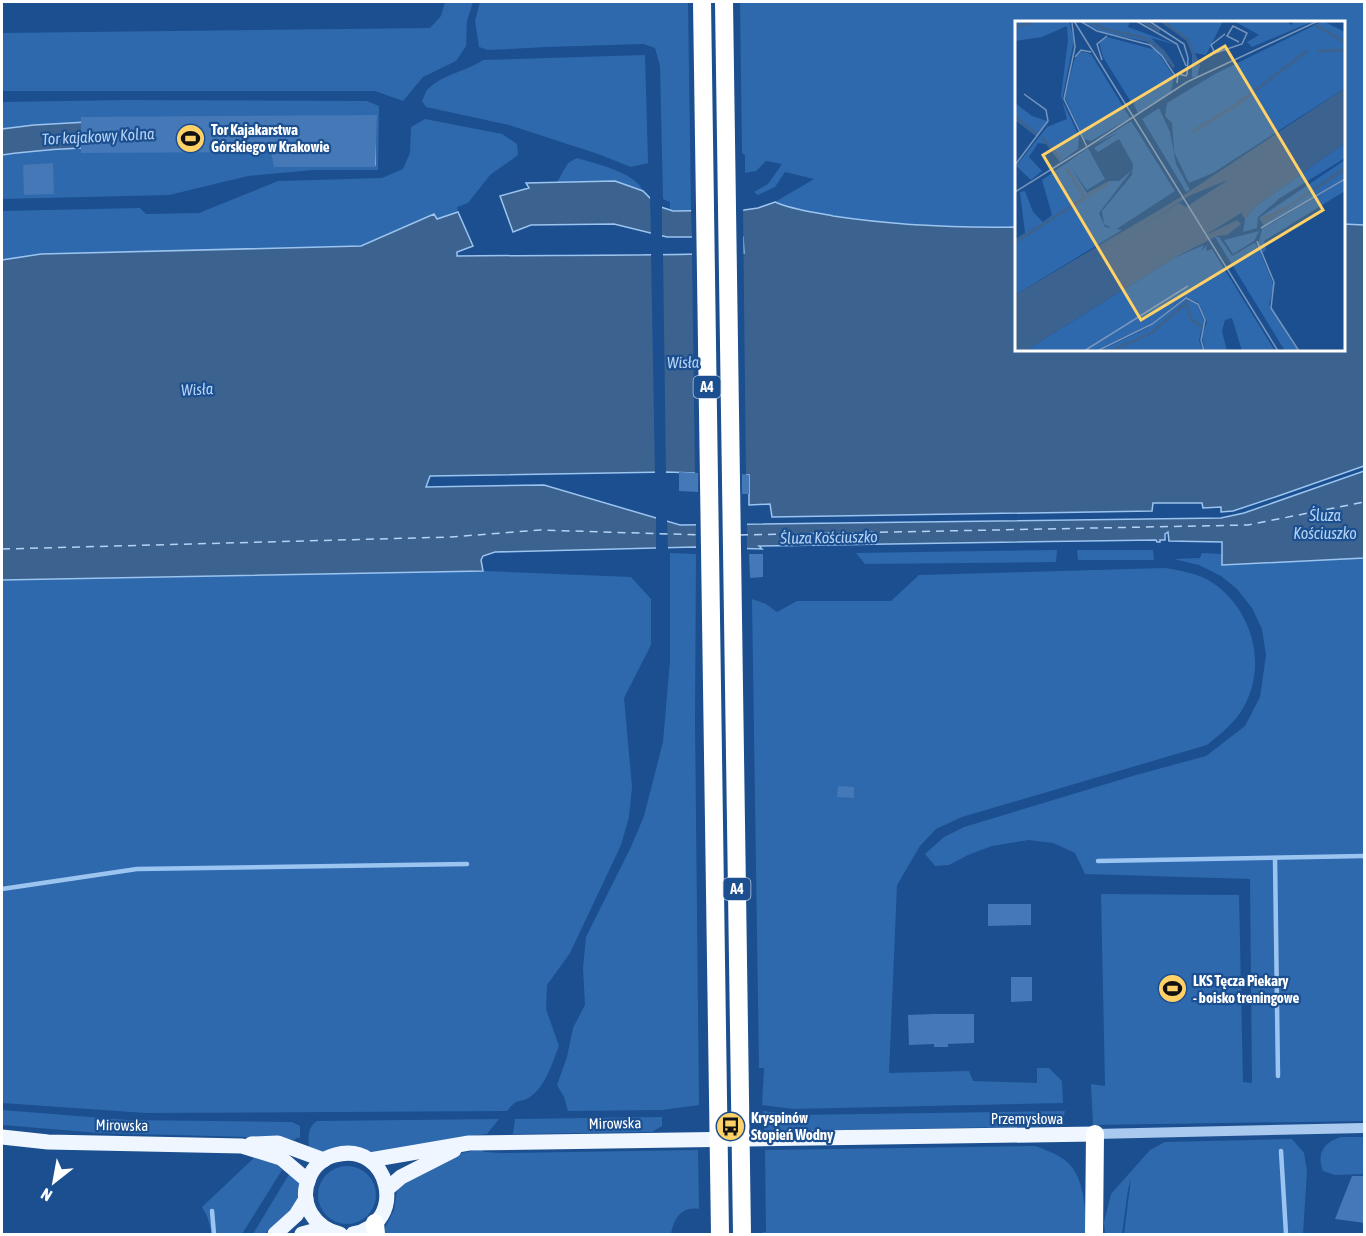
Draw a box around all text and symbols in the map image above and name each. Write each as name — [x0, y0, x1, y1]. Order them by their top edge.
inset map — [1015, 21, 1345, 351]
place label: Tor Kajakarstwa Górskiego w Krakowie — [211, 121, 330, 155]
sports icon: Tor Kajakarstwa Górskiego w Krakowie — [174, 122, 206, 154]
water label: Tor kajakowy Kolna — [41, 124, 155, 149]
water label: Wisła — [667, 353, 700, 371]
road number: A4 — [694, 376, 720, 398]
water label: Wisła — [180, 379, 214, 399]
water label: Śluza Kościuszko — [1293, 506, 1357, 542]
water label: Śluza Kościuszko — [779, 527, 878, 547]
road number: A4 — [724, 878, 750, 900]
place label: LKS Tęcza Piekary - boisko treningowe — [1193, 972, 1300, 1006]
sports icon: LKS Tęcza Piekary - boisko treningowe — [1156, 973, 1188, 1005]
place label: Kryspinów Stopień Wodny — [751, 1109, 834, 1143]
bus stop icon: Kryspinów Stopień Wodny — [714, 1110, 746, 1142]
street label: Przemysłowa — [991, 1110, 1063, 1127]
street label: Mirowska — [589, 1114, 641, 1132]
street label: Mirowska — [96, 1116, 148, 1134]
north arrow — [24, 1152, 84, 1212]
text: N — [38, 1185, 55, 1205]

